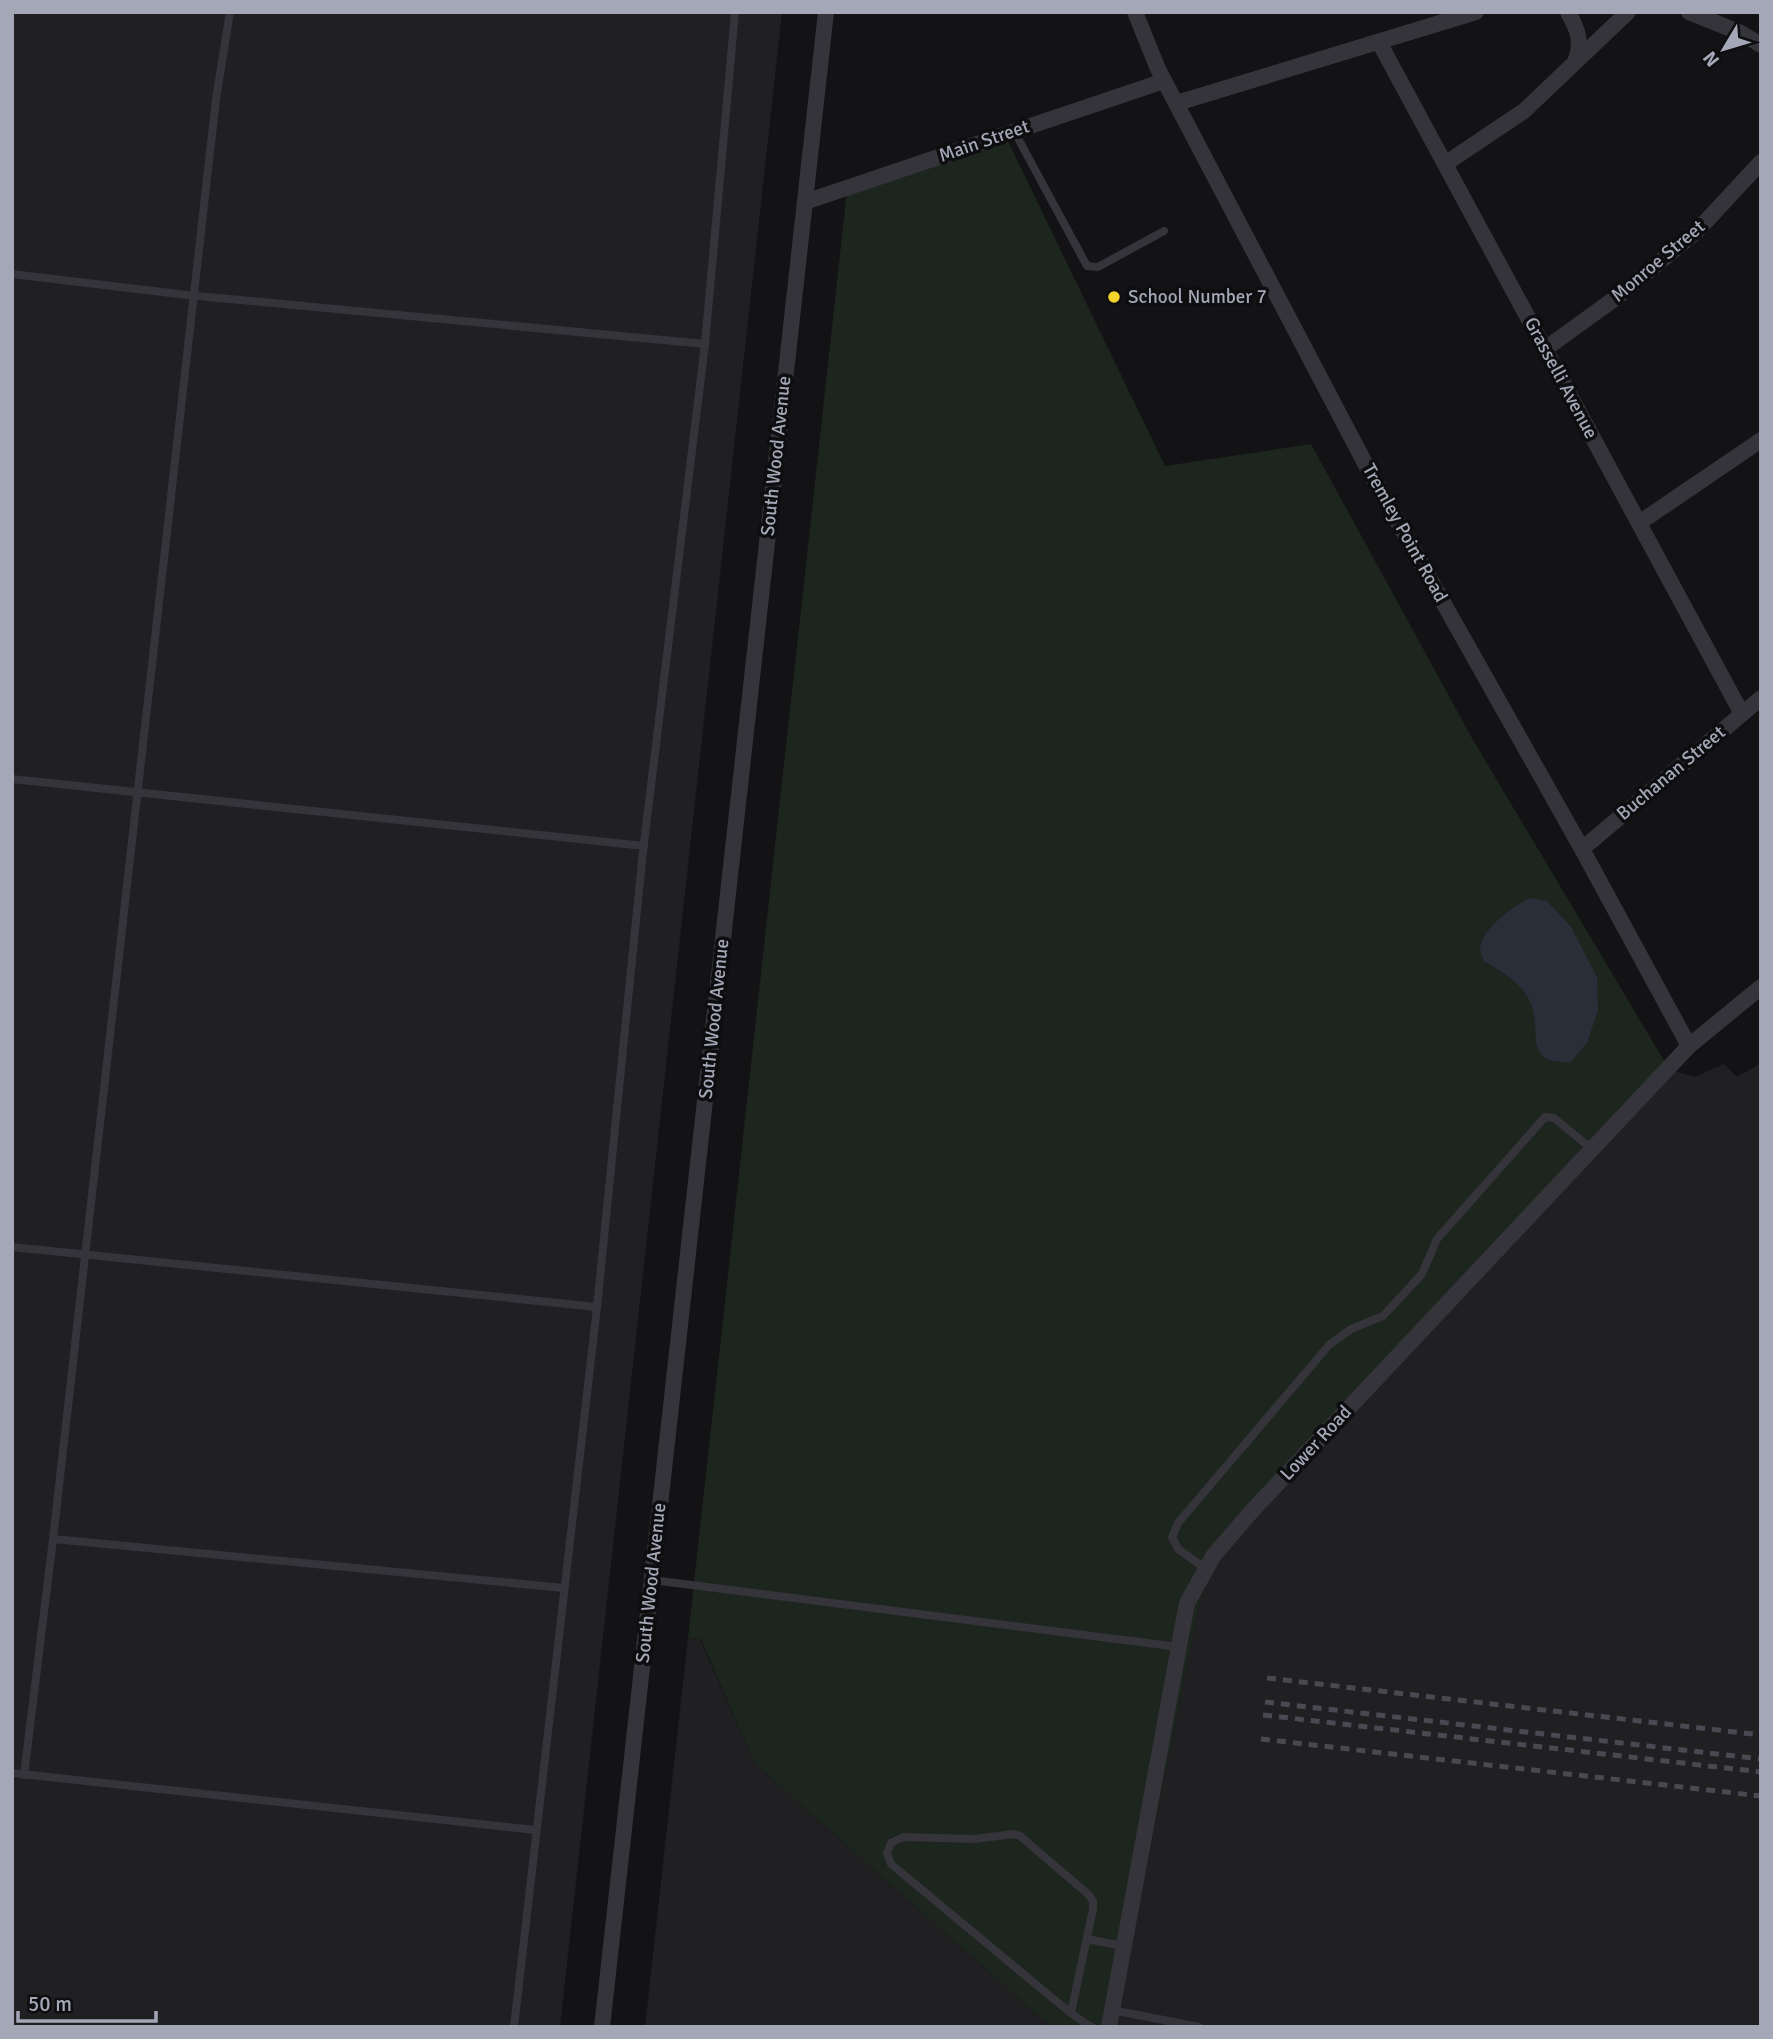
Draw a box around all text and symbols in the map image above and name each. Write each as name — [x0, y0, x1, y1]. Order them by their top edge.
north arrow — [1689, 14, 1759, 84]
text: N — [1698, 46, 1725, 71]
street label: Main Street — [936, 114, 1033, 168]
street label: Monroe Street — [1606, 215, 1710, 307]
place label: School Number 7 — [1128, 285, 1267, 309]
marker: School Number 7 — [1106, 289, 1122, 305]
street label: Grasselli Avenue — [1519, 313, 1603, 443]
street label: South Wood Avenue — [756, 375, 796, 537]
street label: Tremley Point Road — [1357, 460, 1453, 606]
street label: Buchanan Street — [1612, 720, 1731, 826]
street label: South Wood Avenue — [694, 938, 734, 1100]
street label: Lower Road — [1275, 1400, 1357, 1486]
street label: South Wood Avenue — [631, 1502, 671, 1664]
scale bar — [18, 1980, 156, 2024]
text: 50 m — [28, 1991, 72, 2017]

